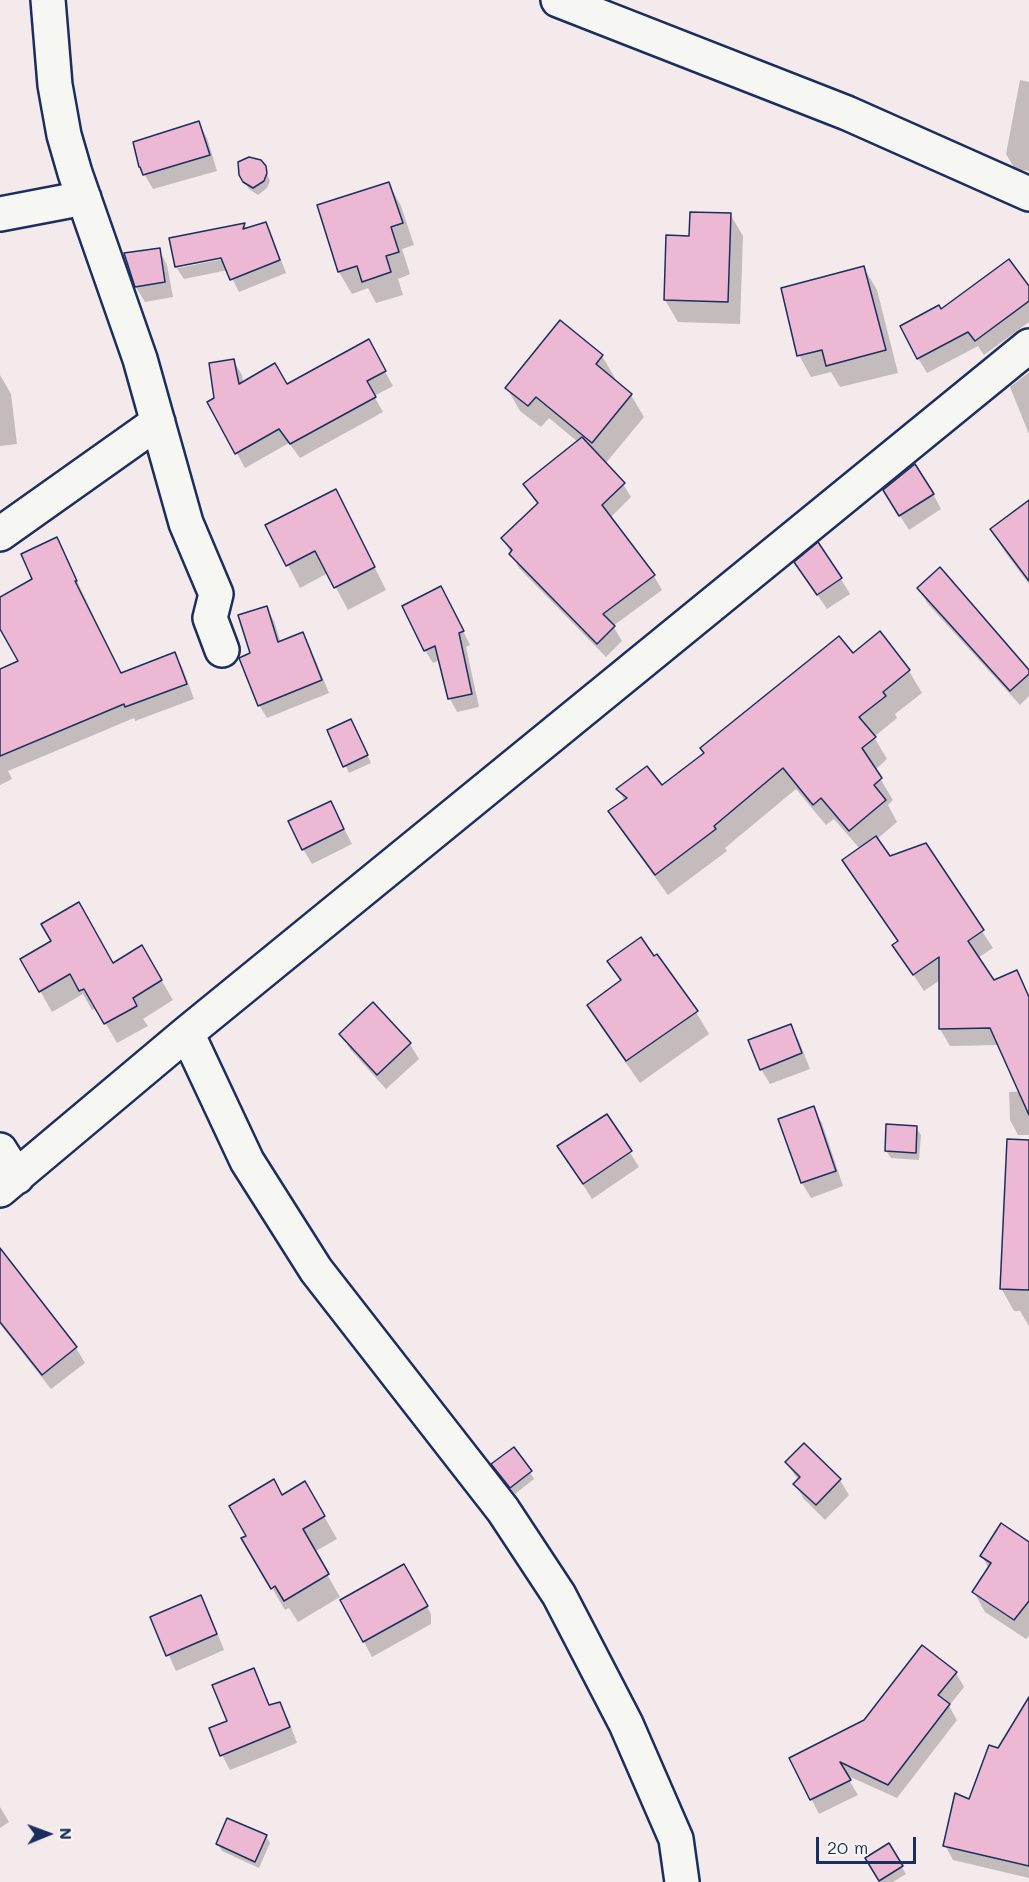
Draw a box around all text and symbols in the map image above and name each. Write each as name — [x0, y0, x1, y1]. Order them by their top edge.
north arrow — [18, 1804, 78, 1864]
scale bar — [819, 1825, 920, 1863]
text: N — [56, 1827, 77, 1840]
text: 20 m — [827, 1835, 868, 1859]

